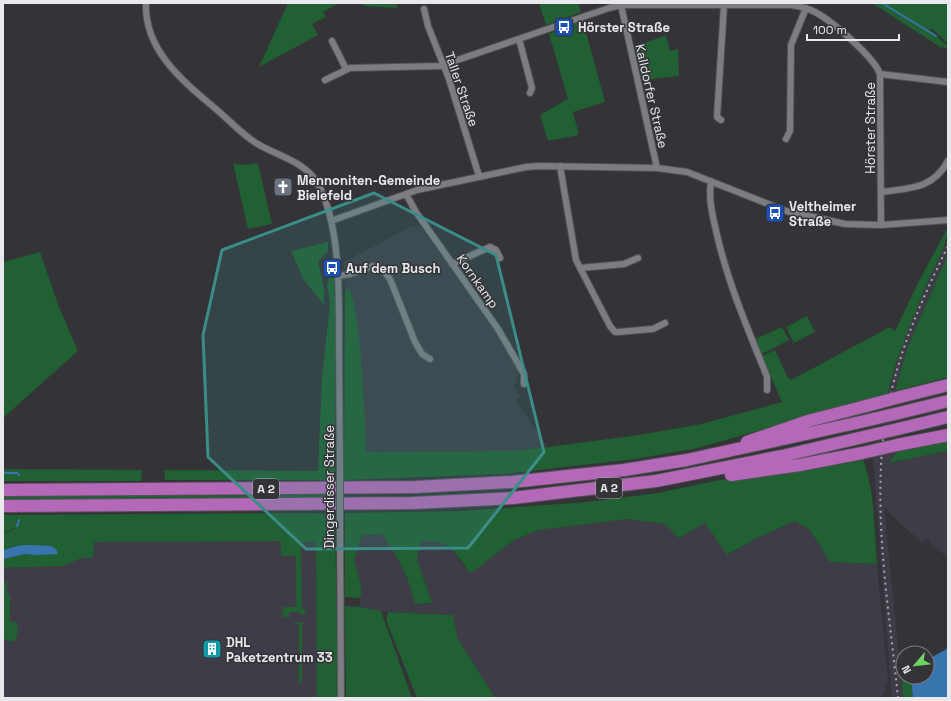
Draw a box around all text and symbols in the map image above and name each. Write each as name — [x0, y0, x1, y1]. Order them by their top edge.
bus stop icon: Hörster Straße — [553, 16, 575, 38]
scale bar — [807, 16, 899, 42]
place label: Hörster Straße — [578, 19, 670, 36]
text: 100 m — [813, 22, 847, 38]
street label: Kalldorfer Straße — [631, 42, 672, 150]
street label: Taller Straße — [441, 49, 482, 129]
street label: Hörster Straße — [862, 82, 879, 174]
place label: Mennoniten-Gemeinde Bielefeld — [297, 172, 440, 204]
church icon: Mennoniten-Gemeinde Bielefeld — [272, 176, 294, 198]
place label: Veltheimer Straße — [789, 198, 856, 230]
bus stop icon: Veltheimer Straße — [764, 202, 786, 224]
street label: Kornkamp — [453, 251, 502, 312]
bus stop icon: Auf dem Busch — [321, 257, 343, 279]
place label: Auf dem Busch — [346, 260, 441, 277]
street label: Dingerdisser Straße — [321, 425, 338, 549]
road number: A 2 — [596, 478, 622, 498]
road number: A 2 — [253, 479, 279, 499]
place label: DHL Paketzentrum 33 — [226, 634, 333, 666]
building icon: DHL Paketzentrum 33 — [201, 638, 223, 660]
north arrow — [895, 645, 935, 685]
text: N — [898, 663, 914, 676]

